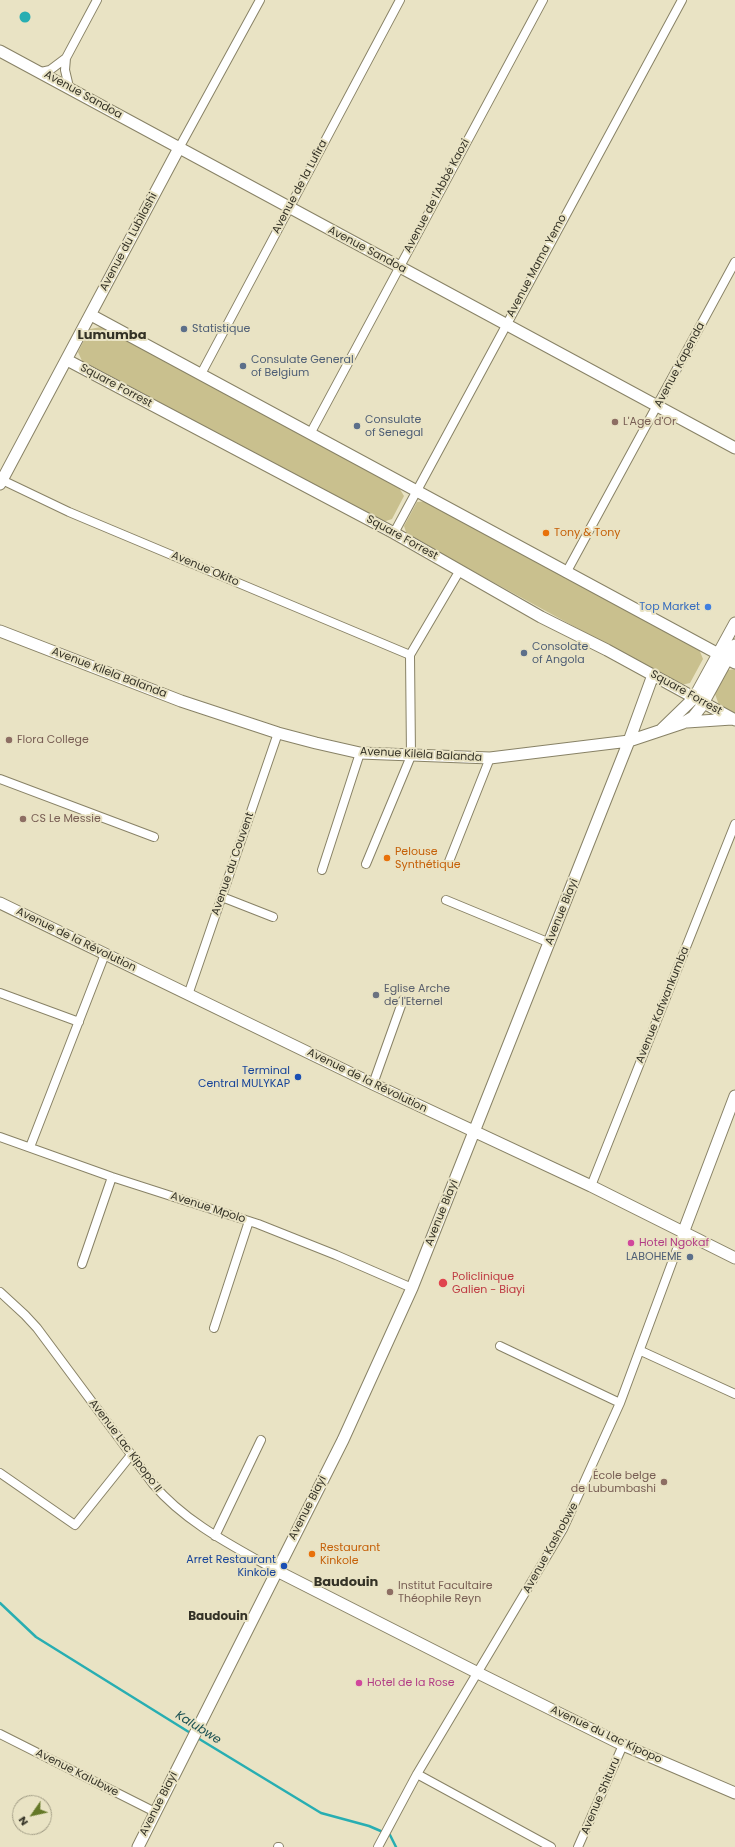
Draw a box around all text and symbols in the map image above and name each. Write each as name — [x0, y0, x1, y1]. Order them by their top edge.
street label: Avenue Sandoa — [42, 68, 124, 122]
street label: Avenue de l'Abbé Kaozi — [401, 137, 473, 255]
street label: Avenue de la Lufira — [270, 138, 330, 236]
street label: Avenue du Lubilashi — [98, 191, 160, 293]
street label: Avenue Mama Yemo — [504, 212, 570, 320]
street label: Avenue Sandoa — [325, 224, 409, 276]
street label: Avenue Kapenda — [652, 320, 708, 410]
place label: Statistique — [192, 322, 250, 336]
marker: Statistique — [179, 324, 189, 334]
district label: Lumumba — [78, 328, 146, 344]
place label: Consulate General of Belgium — [251, 353, 354, 379]
street label: Square Forrest — [78, 361, 154, 411]
marker: Consulate General of Belgium — [238, 361, 248, 371]
place label: Consulate of Senegal — [365, 413, 423, 439]
place label: L'Age d'Or — [623, 415, 676, 429]
marker: L'Age d'Or — [610, 417, 620, 427]
marker: Consulate of Senegal — [352, 421, 362, 431]
street label: Square Forrest — [364, 513, 440, 563]
place label: Tony & Tony — [554, 526, 620, 540]
marker: Tony & Tony — [541, 528, 551, 538]
street label: Avenue Okito — [169, 549, 241, 589]
place label: Top Market — [639, 600, 700, 614]
marker: Top Market — [703, 602, 713, 612]
place label: Consolate of Angola — [532, 640, 588, 666]
street label: Avenue Kilela Balanda — [50, 645, 168, 701]
marker: Consolate of Angola — [519, 648, 529, 658]
street label: Square Forrest — [648, 668, 724, 718]
place label: Flora College — [17, 733, 89, 747]
marker: Flora College — [4, 735, 14, 745]
street label: Avenue Kilela Balanda — [360, 745, 482, 765]
street label: Avenue du Couvent — [209, 811, 257, 917]
place label: CS Le Messie — [31, 812, 101, 826]
marker: CS Le Messie — [18, 814, 28, 824]
place label: Pelouse Synthétique — [395, 845, 461, 871]
marker: Pelouse Synthétique — [382, 853, 392, 863]
street label: Avenue Biayi — [543, 877, 581, 947]
street label: Avenue de la Révolution — [14, 905, 138, 975]
street label: Avenue Kafwankumba — [634, 945, 692, 1065]
place label: Eglise Arche de l'Eternel — [384, 982, 450, 1008]
marker: Eglise Arche de l'Eternel — [371, 990, 381, 1000]
street label: Avenue de la Révolution — [305, 1046, 429, 1116]
place label: Terminal Central MULYKAP — [198, 1064, 290, 1090]
marker: Terminal Central MULYKAP — [293, 1072, 303, 1082]
street label: Avenue Biayi — [423, 1178, 461, 1248]
street label: Avenue Mpolo — [169, 1190, 247, 1226]
place label: Hotel Ngokaf — [639, 1236, 709, 1250]
marker: Hotel Ngokaf — [626, 1238, 636, 1248]
place label: LABOHEME — [626, 1250, 682, 1264]
marker: LABOHEME — [685, 1252, 695, 1262]
place label: Policlinique Galien - Biayi — [452, 1270, 525, 1296]
marker: Policlinique Galien - Biayi — [437, 1277, 449, 1289]
street label: Avenue Lac Kipopo II — [86, 1397, 164, 1495]
place label: École belge de Lubumbashi — [571, 1469, 656, 1495]
street label: Avenue Biayi — [286, 1474, 330, 1542]
marker: École belge de Lubumbashi — [659, 1477, 669, 1487]
street label: Avenue Kashobwe — [521, 1500, 581, 1596]
place label: Restaurant Kinkole — [320, 1541, 380, 1567]
marker: Restaurant Kinkole — [307, 1549, 317, 1559]
place label: Arret Restaurant Kinkole — [186, 1553, 276, 1579]
marker: Arret Restaurant Kinkole — [279, 1561, 289, 1571]
district label: Baudouin — [314, 1575, 378, 1591]
place label: Institut Facultaire Théophile Reyn — [398, 1579, 493, 1605]
marker: Institut Facultaire Théophile Reyn — [385, 1587, 395, 1597]
district label: Baudouin — [188, 1610, 248, 1624]
place label: Hotel de la Rose — [367, 1676, 455, 1690]
marker: Hotel de la Rose — [354, 1678, 364, 1688]
street label: Avenue du Lac Kipopo — [548, 1703, 664, 1767]
water label: Kalubwe — [172, 1708, 224, 1748]
street label: Avenue Kalubwe — [33, 1746, 121, 1800]
street label: Avenue Shituru — [579, 1755, 623, 1837]
street label: Avenue Biayi — [137, 1770, 181, 1838]
north arrow — [12, 1795, 52, 1835]
text: N — [14, 1813, 32, 1829]

